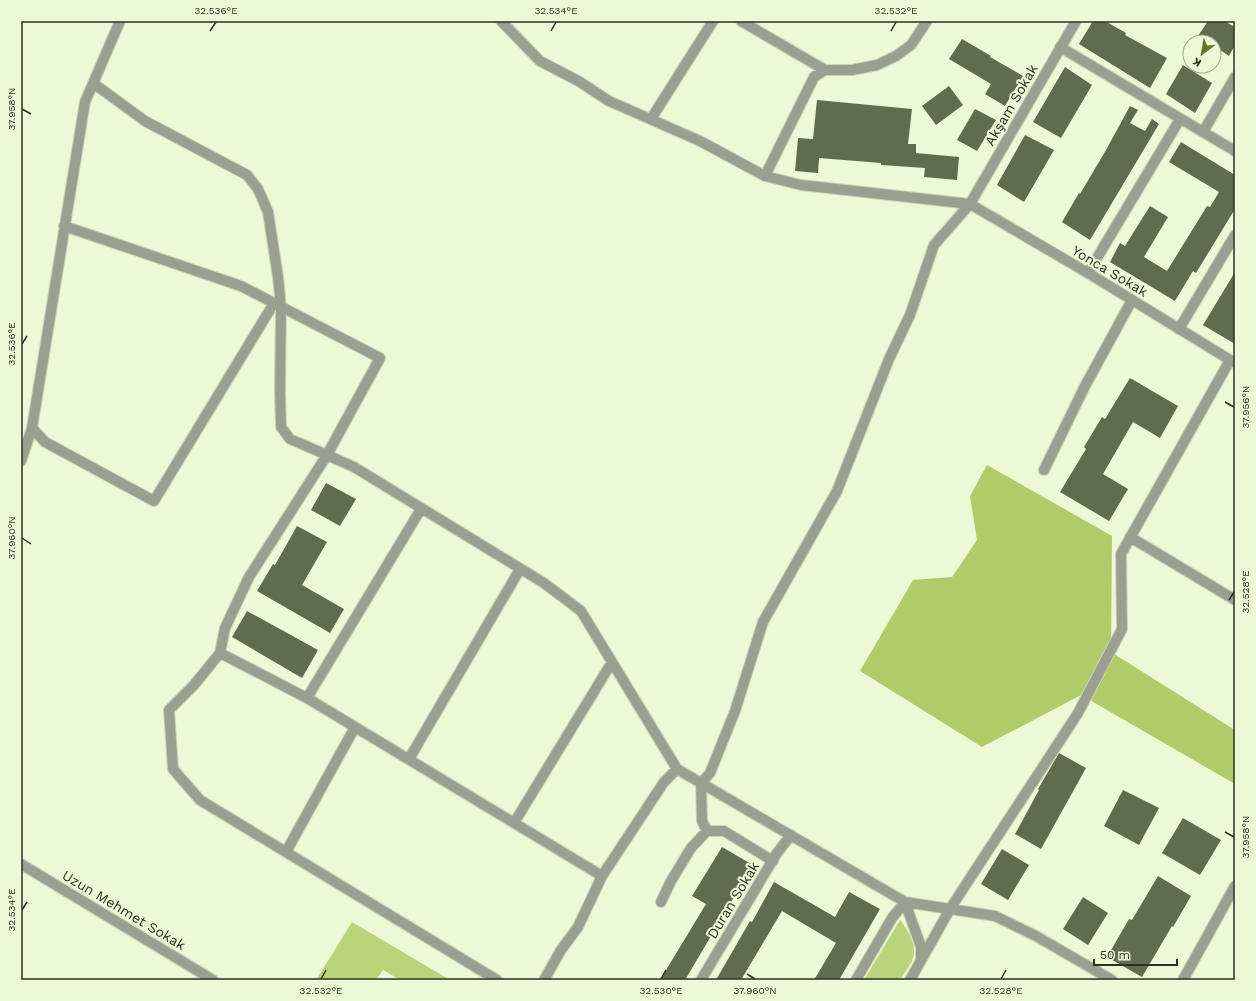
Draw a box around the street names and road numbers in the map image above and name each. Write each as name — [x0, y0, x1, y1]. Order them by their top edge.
street label: Akşam Sokak — [981, 61, 1041, 149]
street label: Yonca Sokak — [1069, 242, 1151, 300]
street label: Duran Sokak — [704, 859, 762, 941]
street label: Uzun Mehmet Sokak — [60, 867, 189, 953]

